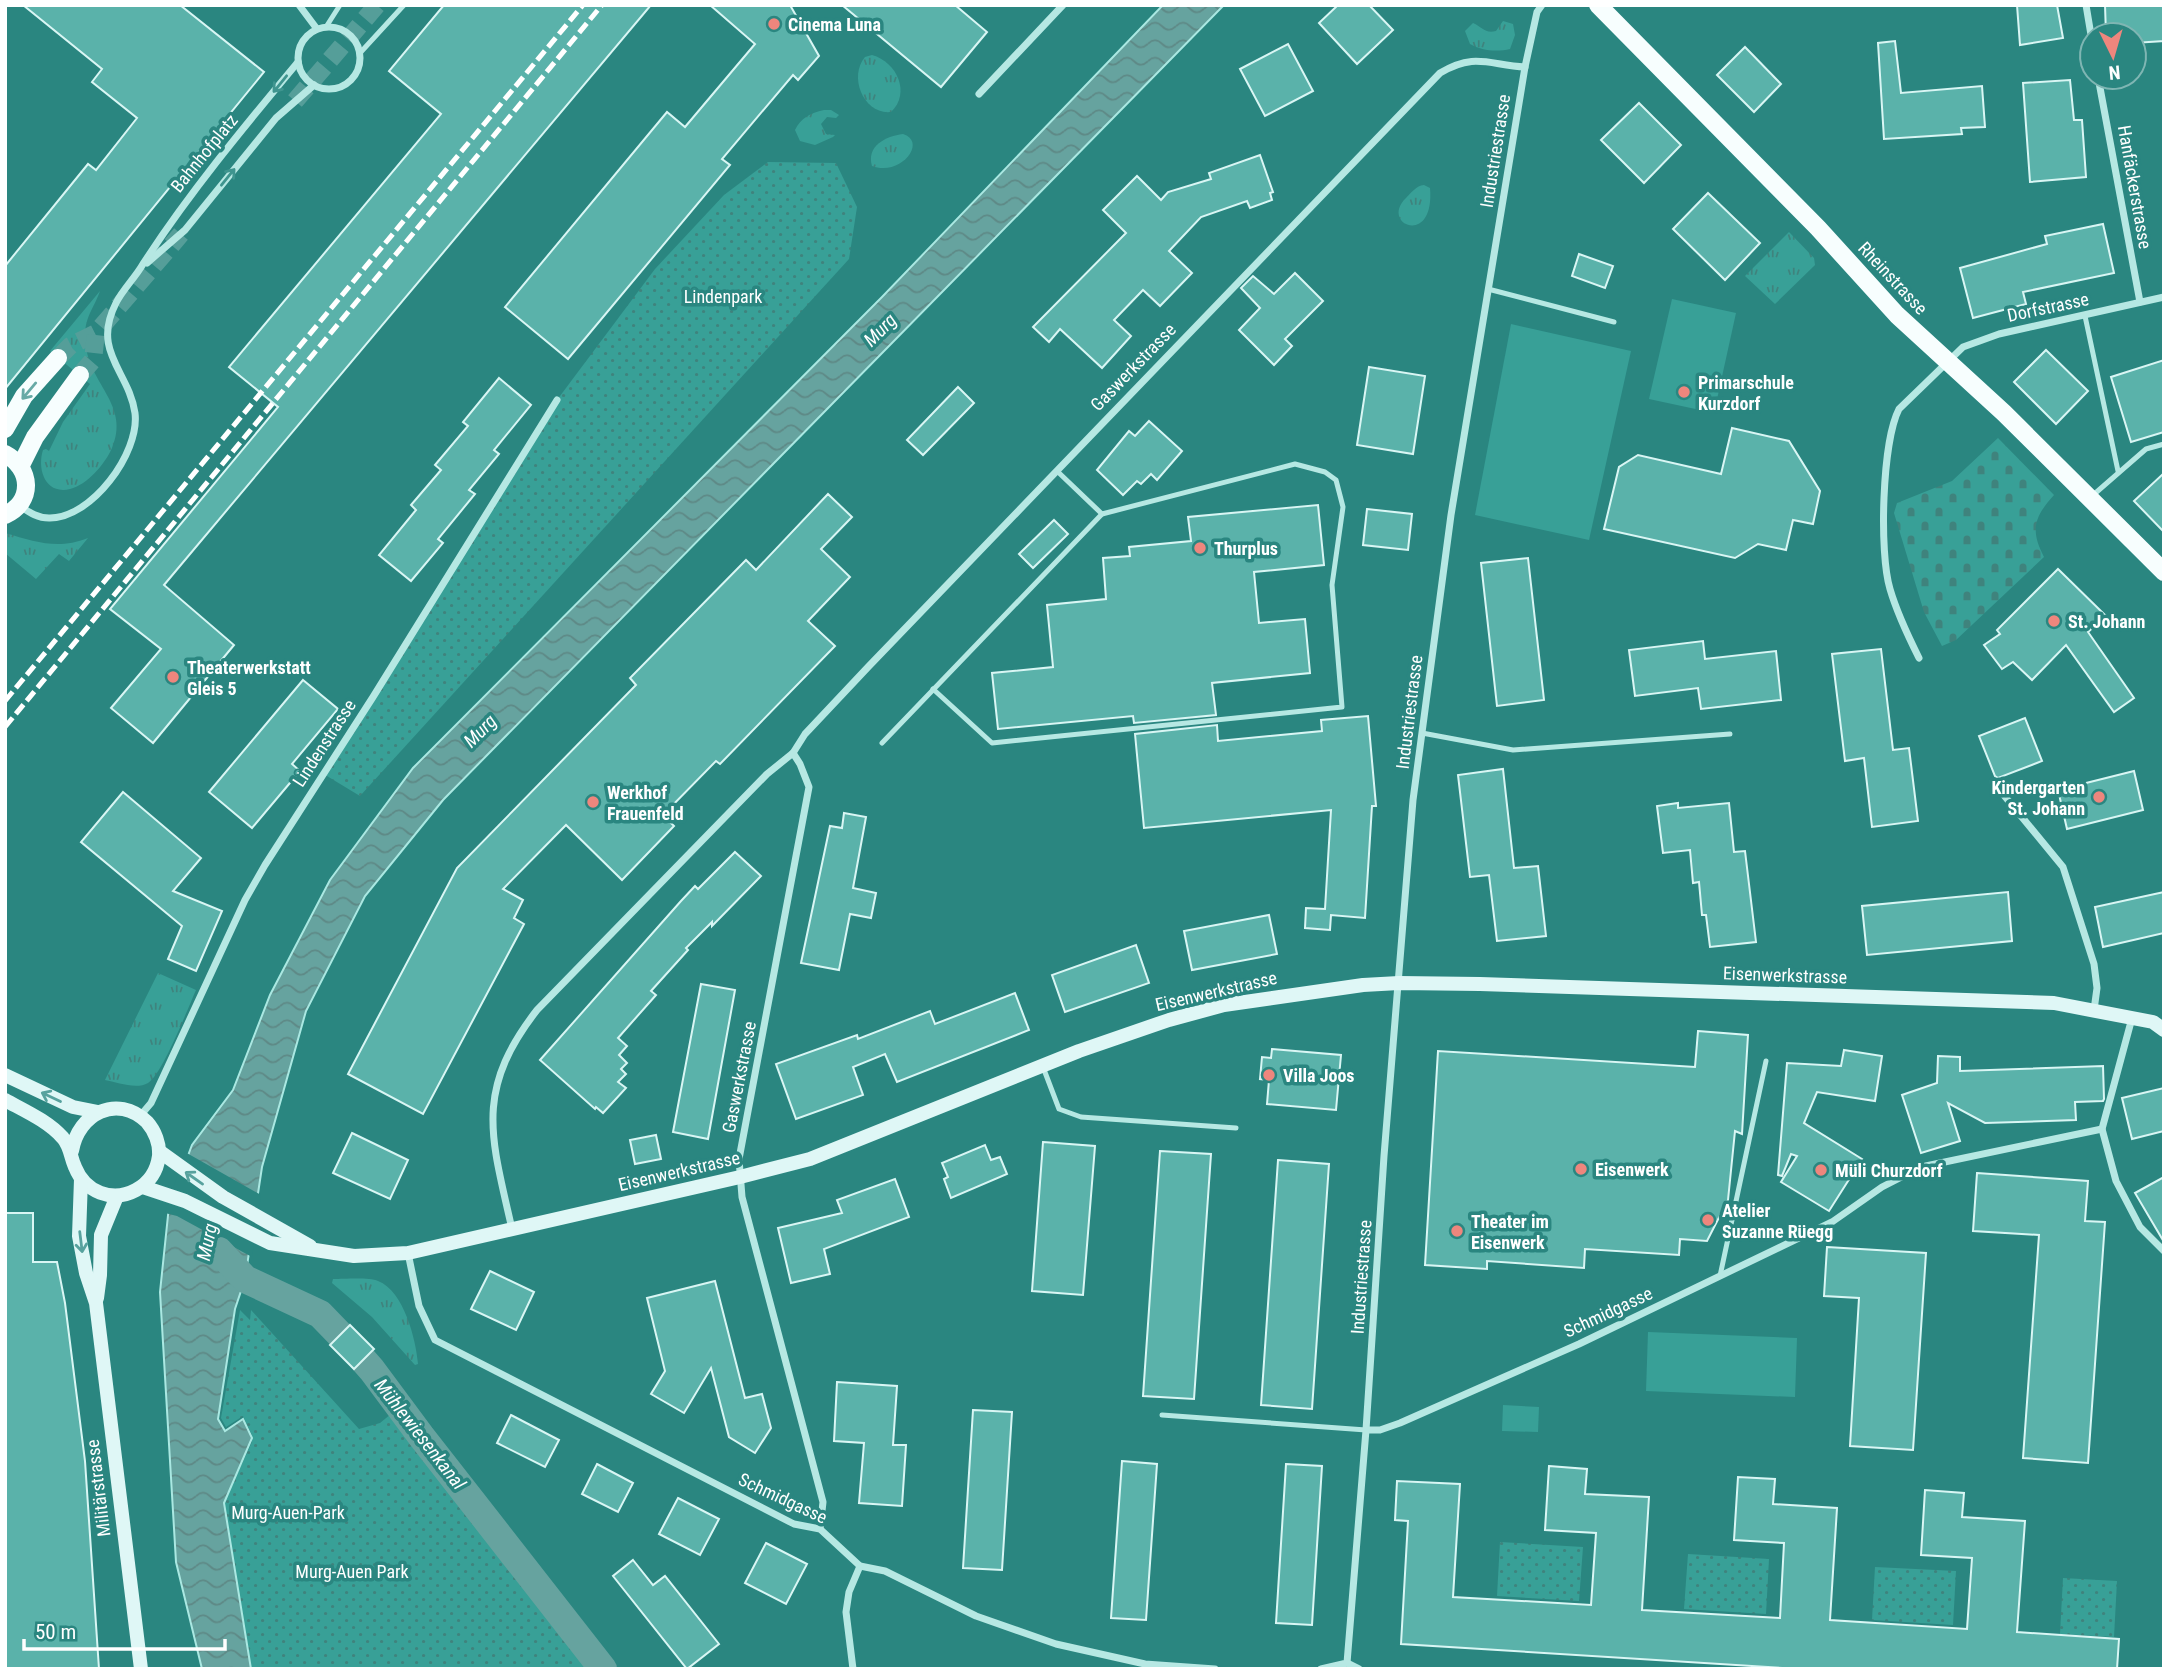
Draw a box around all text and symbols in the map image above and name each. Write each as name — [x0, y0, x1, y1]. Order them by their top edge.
place label: Cinema Luna — [788, 14, 881, 35]
marker: Cinema Luna — [766, 16, 782, 32]
north arrow — [2078, 21, 2148, 91]
text: N — [2108, 60, 2121, 84]
one-way arrow — [272, 74, 288, 92]
street label: Industriestrasse — [1476, 93, 1514, 209]
street label: Bahnhofplatz — [166, 110, 242, 196]
street label: Hanfäckerstrasse — [2114, 124, 2156, 250]
one-way arrow — [220, 168, 236, 186]
street label: Rheinstrasse — [1854, 237, 1932, 319]
park label: Lindenpark — [684, 286, 762, 307]
street label: Dorfstrasse — [2005, 288, 2091, 326]
water label: Murg — [859, 309, 901, 351]
street label: Gaswerkstrasse — [1086, 319, 1180, 415]
place label: Primarschule Kurzdorf — [1698, 372, 1794, 414]
one-way arrow — [21, 382, 37, 400]
marker: Primarschule Kurzdorf — [1676, 384, 1692, 400]
place label: Thurplus — [1214, 538, 1278, 559]
marker: Thurplus — [1192, 540, 1208, 556]
place label: St. Johann — [2068, 611, 2145, 632]
marker: St. Johann — [2046, 613, 2062, 629]
street label: Industriestrasse — [1392, 654, 1426, 770]
place label: Theaterwerkstatt Gleis 5 — [187, 657, 311, 699]
marker: Theaterwerkstatt Gleis 5 — [165, 669, 181, 685]
street label: Lindenstrasse — [288, 695, 360, 791]
water label: Murg — [459, 710, 501, 752]
place label: Kindergarten St. Johann — [1991, 777, 2085, 819]
place label: Werkhof Frauenfeld — [607, 782, 684, 824]
marker: Kindergarten St. Johann — [2091, 789, 2107, 805]
marker: Werkhof Frauenfeld — [585, 794, 601, 810]
street label: Eisenwerkstrasse — [1723, 962, 1847, 988]
street label: Eisenwerkstrasse — [1153, 967, 1279, 1015]
street label: Gaswerkstrasse — [718, 1019, 760, 1135]
place label: Villa Joos — [1283, 1065, 1355, 1086]
marker: Villa Joos — [1261, 1067, 1277, 1083]
one-way arrow — [41, 1090, 62, 1103]
street label: Eisenwerkstrasse — [616, 1147, 742, 1195]
place label: Eisenwerk — [1595, 1159, 1669, 1180]
place label: Müli Churzdorf — [1835, 1160, 1943, 1181]
marker: Eisenwerk — [1573, 1161, 1589, 1177]
marker: Müli Churzdorf — [1813, 1162, 1829, 1178]
one-way arrow — [185, 1171, 205, 1185]
place label: Atelier Suzanne Rüegg — [1722, 1200, 1833, 1242]
place label: Theater im Eisenwerk — [1471, 1211, 1549, 1253]
marker: Atelier Suzanne Rüegg — [1700, 1212, 1716, 1228]
street label: Industriestrasse — [1347, 1219, 1375, 1335]
water label: Murg — [192, 1221, 222, 1263]
marker: Theater im Eisenwerk — [1449, 1223, 1465, 1239]
one-way arrow — [74, 1230, 87, 1253]
street label: Schmidgasse — [1560, 1282, 1656, 1342]
water label: Mühlewiesenkanal — [370, 1374, 471, 1495]
street label: Militärstrasse — [82, 1438, 114, 1538]
street label: Schmidgasse — [735, 1468, 831, 1528]
park label: Murg-Auen-Park — [231, 1502, 345, 1523]
park label: Murg-Auen Park — [295, 1561, 409, 1582]
scale bar — [24, 1608, 226, 1652]
text: 50 m — [35, 1620, 76, 1644]

